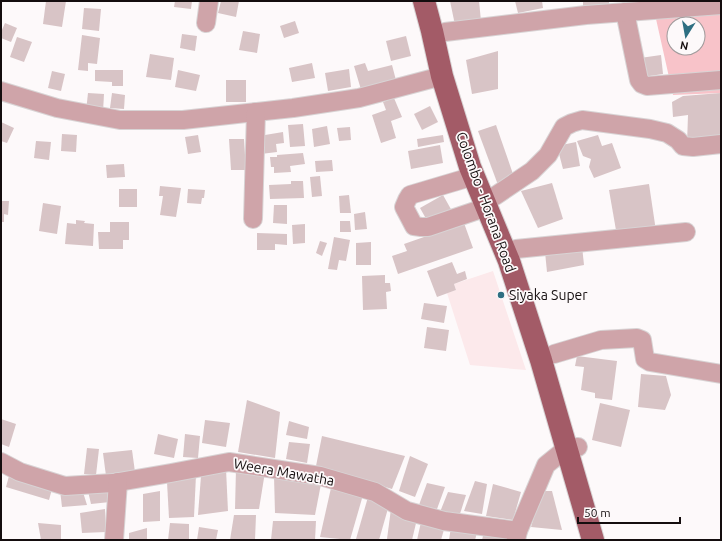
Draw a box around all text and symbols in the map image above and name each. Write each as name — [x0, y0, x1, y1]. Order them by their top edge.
north arrow — [666, 16, 706, 56]
text: N — [679, 39, 689, 52]
street label: Colombo - Horana Road — [453, 129, 519, 275]
place label: Siyaka Super — [509, 287, 588, 303]
marker: Siyaka Super — [496, 290, 506, 300]
street label: Weera Mawatha — [232, 455, 336, 489]
scale bar — [578, 499, 680, 525]
text: 50 m — [584, 506, 611, 519]

